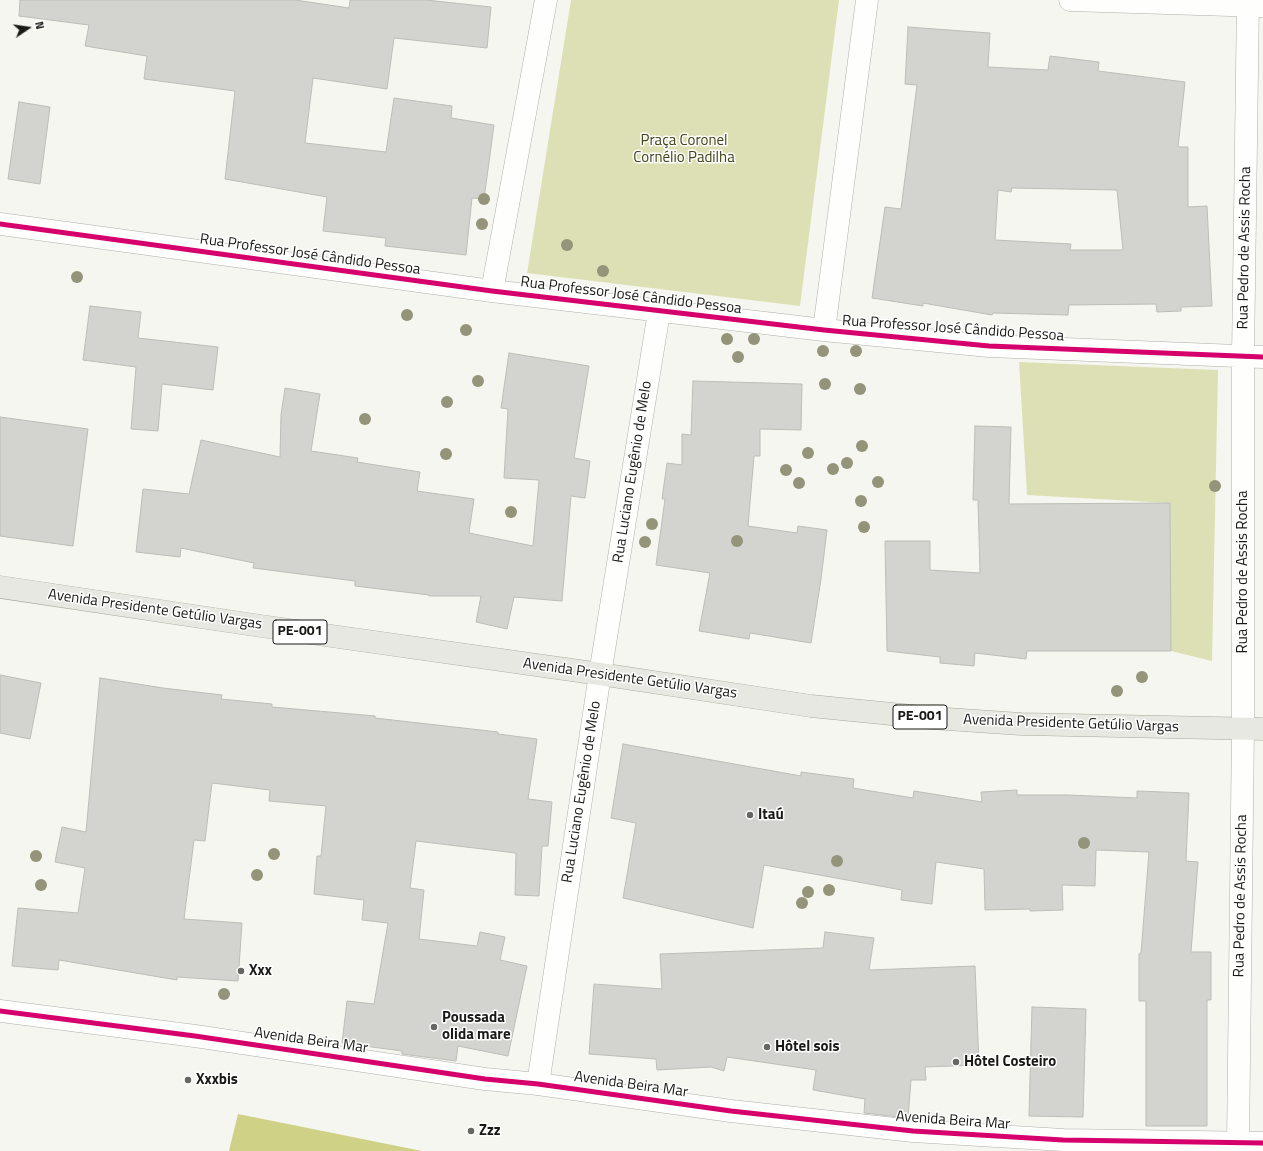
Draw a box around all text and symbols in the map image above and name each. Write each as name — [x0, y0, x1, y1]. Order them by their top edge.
north arrow — [8, 8, 48, 48]
text: N — [31, 20, 48, 31]
park label: Praça Coronel Cornélio Padilha — [633, 132, 735, 167]
street label: Rua Pedro de Assis Rocha — [1235, 166, 1255, 330]
street label: Rua Professor José Cândido Pessoa — [199, 231, 421, 279]
street label: Rua Professor José Cândido Pessoa — [519, 274, 743, 318]
street label: Rua Professor José Cândido Pessoa — [841, 312, 1065, 346]
street label: Rua Luciano Eugênio de Melo — [610, 380, 656, 564]
street label: Rua Pedro de Assis Rocha — [1234, 491, 1252, 653]
street label: Avenida Presidente Getúlio Vargas — [47, 586, 263, 634]
road number: PE-001 — [273, 620, 327, 644]
street label: Avenida Presidente Getúlio Vargas — [522, 655, 738, 703]
street label: Rua Luciano Eugênio de Melo — [559, 700, 605, 884]
road number: PE-001 — [893, 705, 947, 729]
street label: Avenida Presidente Getúlio Vargas — [963, 711, 1179, 737]
place label: Itaú — [758, 806, 784, 824]
marker: Itaú — [745, 810, 755, 820]
street label: Rua Pedro de Assis Rocha — [1231, 814, 1251, 978]
place label: Xxx — [249, 962, 272, 980]
marker: Xxx — [236, 966, 246, 976]
place label: Poussada olida mare — [442, 1009, 511, 1044]
marker: Poussada olida mare — [429, 1022, 439, 1032]
street label: Avenida Beira Mar — [253, 1024, 369, 1058]
place label: Hôtel sois — [775, 1038, 840, 1056]
marker: Hôtel sois — [762, 1042, 772, 1052]
place label: Hôtel Costeiro — [964, 1053, 1056, 1071]
marker: Hôtel Costeiro — [951, 1057, 961, 1067]
street label: Avenida Beira Mar — [573, 1068, 689, 1102]
place label: Xxxbis — [196, 1071, 238, 1089]
marker: Xxxbis — [183, 1075, 193, 1085]
street label: Avenida Beira Mar — [895, 1108, 1011, 1134]
place label: Zzz — [479, 1122, 501, 1140]
marker: Zzz — [466, 1126, 476, 1136]

